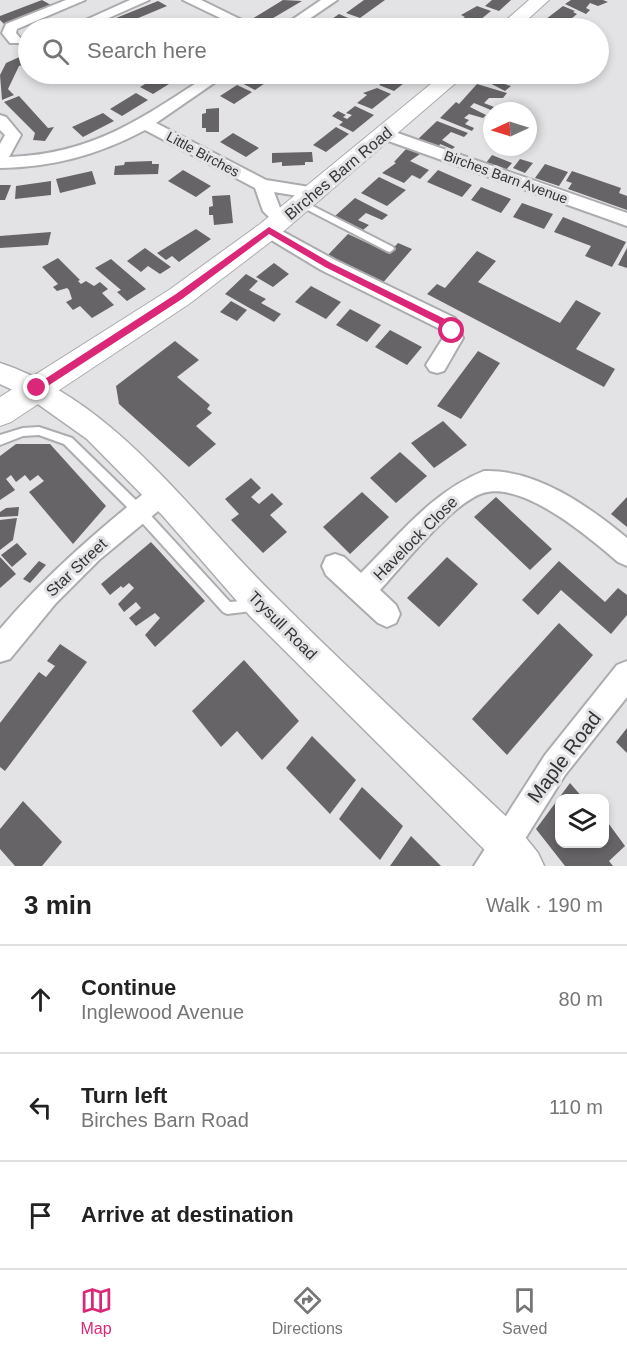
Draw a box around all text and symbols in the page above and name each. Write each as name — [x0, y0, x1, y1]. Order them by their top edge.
search box — [18, 18, 609, 84]
icon: search — [39, 35, 72, 68]
text: Search here — [87, 38, 207, 63]
north arrow — [483, 102, 537, 156]
street label: Birches Barn Road — [281, 124, 395, 223]
street label: Little Birches — [164, 128, 242, 180]
street label: Birches Barn Avenue — [442, 147, 570, 207]
route start — [438, 317, 464, 343]
route end — [23, 374, 49, 400]
street label: Havelock Close — [370, 493, 461, 584]
street label: Star Street — [43, 535, 111, 600]
street label: Trysull Road — [245, 588, 320, 663]
street label: Maple Road — [523, 707, 605, 807]
map controls — [555, 794, 609, 848]
button: layers — [555, 794, 609, 848]
text: 3 min — [24, 890, 92, 920]
text: Walk · 190 m — [486, 894, 603, 916]
text: Continue — [81, 975, 176, 1000]
icon: ahead — [24, 983, 57, 1016]
text: 80 m — [559, 988, 603, 1010]
text: Inglewood Avenue — [81, 1001, 244, 1023]
text: Turn left — [81, 1083, 167, 1108]
icon: left — [24, 1091, 57, 1124]
text: 110 m — [549, 1096, 603, 1118]
text: Birches Barn Road — [81, 1109, 249, 1131]
icon: arrive — [24, 1199, 57, 1232]
text: Arrive at destination — [81, 1202, 294, 1227]
tab: Map — [80, 1284, 113, 1338]
tab: Directions — [272, 1284, 343, 1338]
tab: Saved — [502, 1284, 547, 1338]

